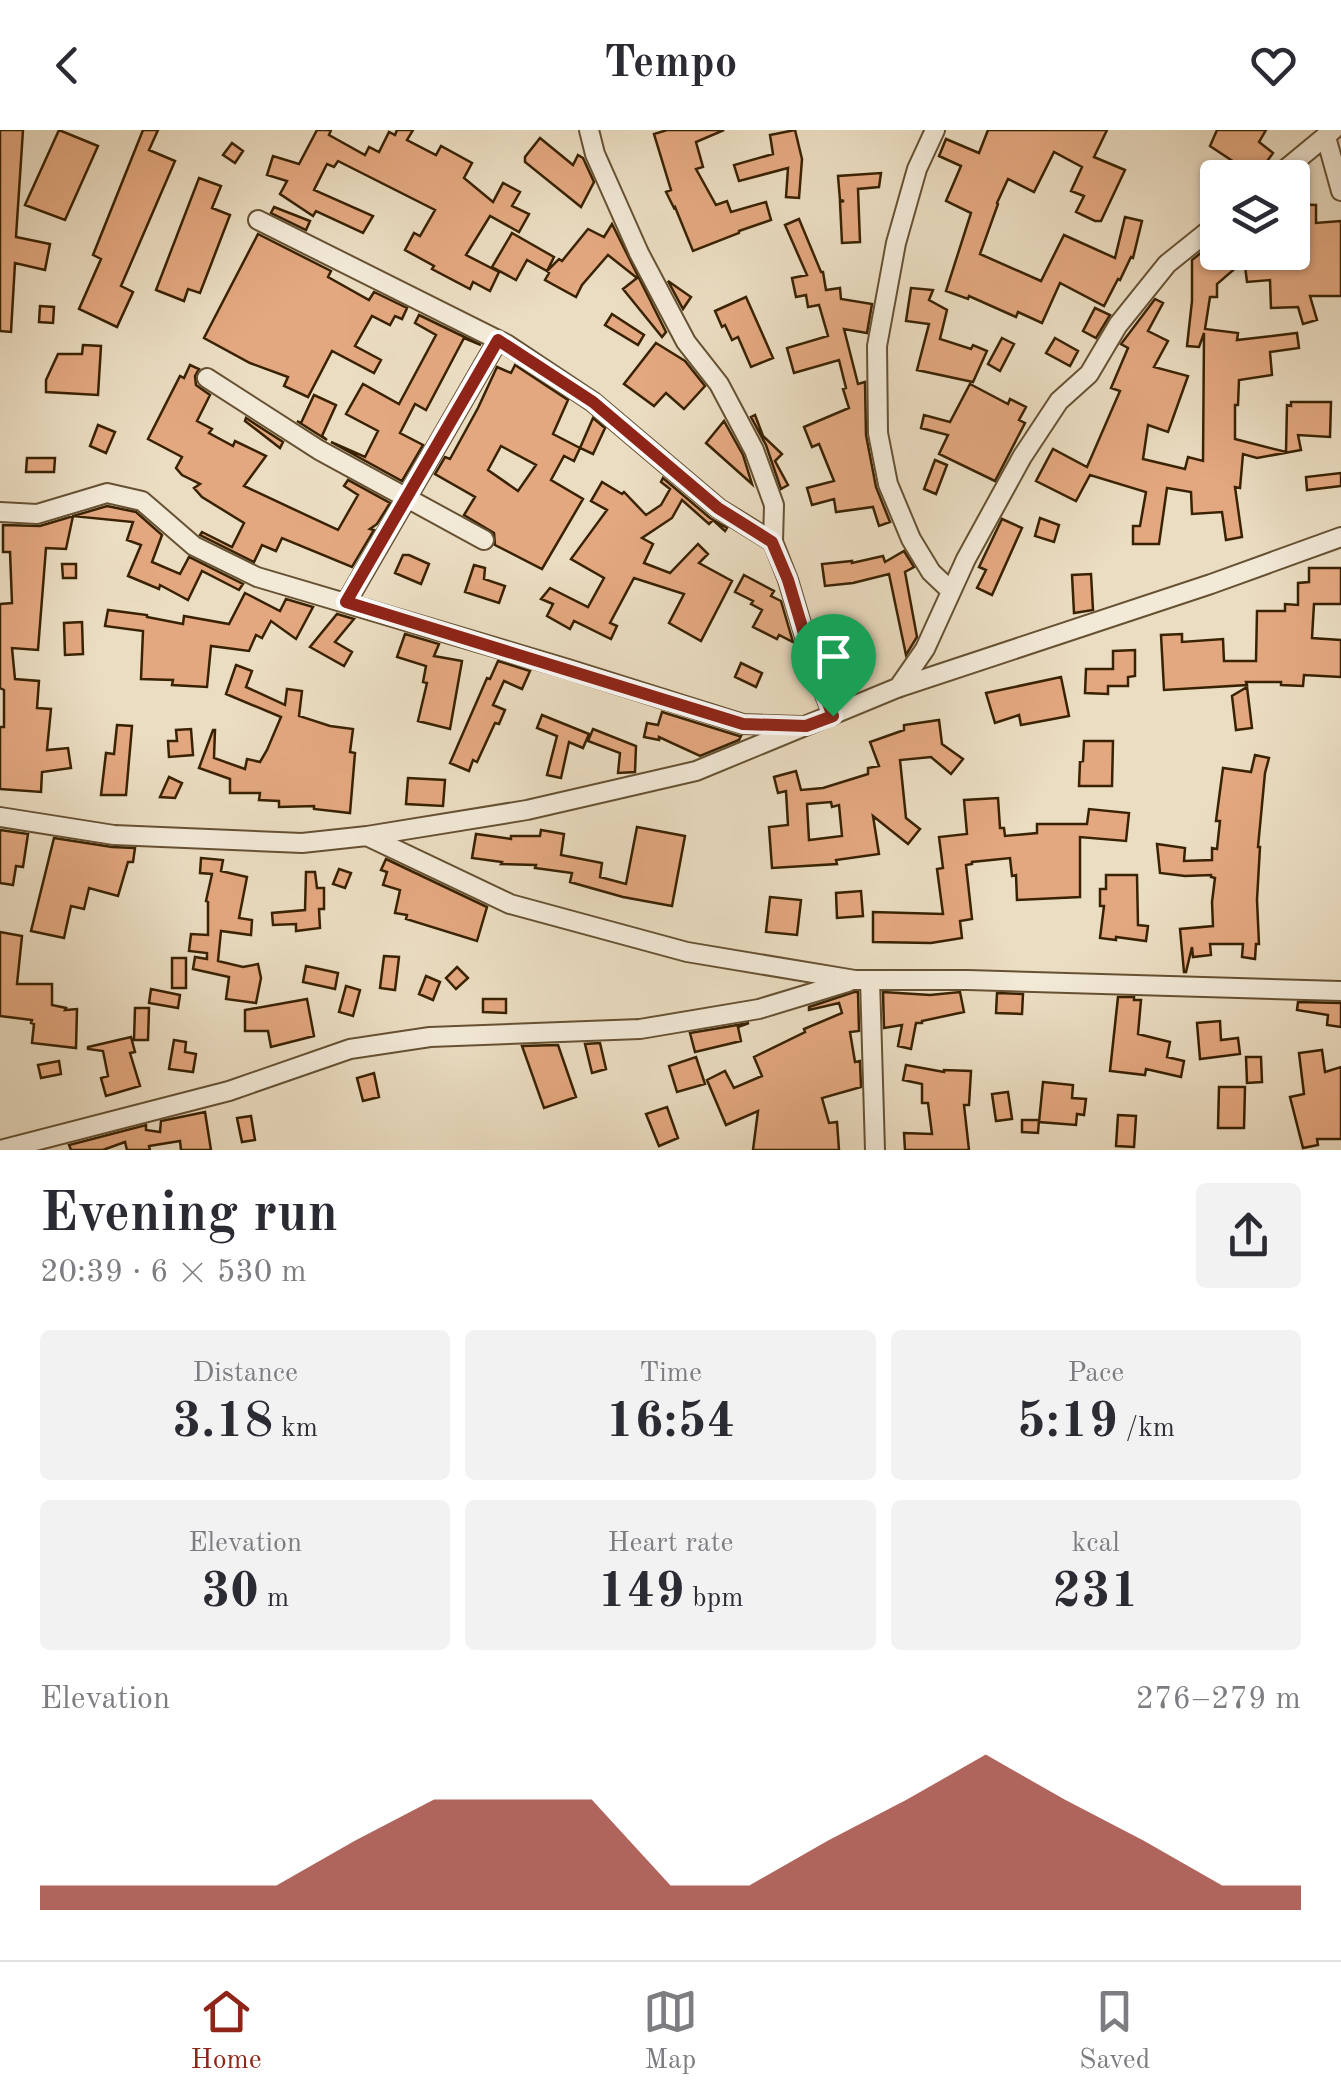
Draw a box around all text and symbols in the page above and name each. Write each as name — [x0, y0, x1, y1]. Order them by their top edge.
icon: back — [40, 38, 95, 93]
icon: heart — [1246, 38, 1301, 93]
text: Tempo — [604, 42, 737, 87]
map controls — [1200, 160, 1310, 270]
button: layers — [1200, 160, 1310, 270]
pin — [791, 614, 876, 717]
icon: arrive — [806, 629, 861, 684]
button: share — [1196, 1183, 1301, 1288]
text: Evening run — [40, 1188, 338, 1243]
text: 20:39 · 6 × 530 m — [40, 1257, 307, 1289]
text: Distance — [192, 1360, 298, 1388]
text: Time — [639, 1360, 702, 1388]
text: Pace — [1067, 1360, 1124, 1388]
text: 3.18 — [172, 1398, 273, 1448]
text: 16:54 — [605, 1398, 735, 1448]
text: 5:19 — [1017, 1398, 1118, 1448]
text: km — [273, 1415, 318, 1443]
text: /km — [1118, 1415, 1175, 1443]
text: Elevation — [188, 1530, 302, 1558]
text: Heart rate — [608, 1530, 733, 1558]
text: kcal — [1072, 1530, 1120, 1558]
text: 30 — [201, 1568, 259, 1618]
text: 149 — [598, 1568, 685, 1618]
text: 231 — [1052, 1568, 1139, 1618]
text: m — [259, 1585, 289, 1613]
text: bpm — [685, 1585, 743, 1613]
text: Elevation — [40, 1684, 170, 1716]
text: 276–279 m — [1135, 1684, 1301, 1716]
tab: Home — [191, 1984, 262, 2079]
tab: Map — [643, 1984, 698, 2079]
tab: Saved — [1079, 1984, 1150, 2079]

